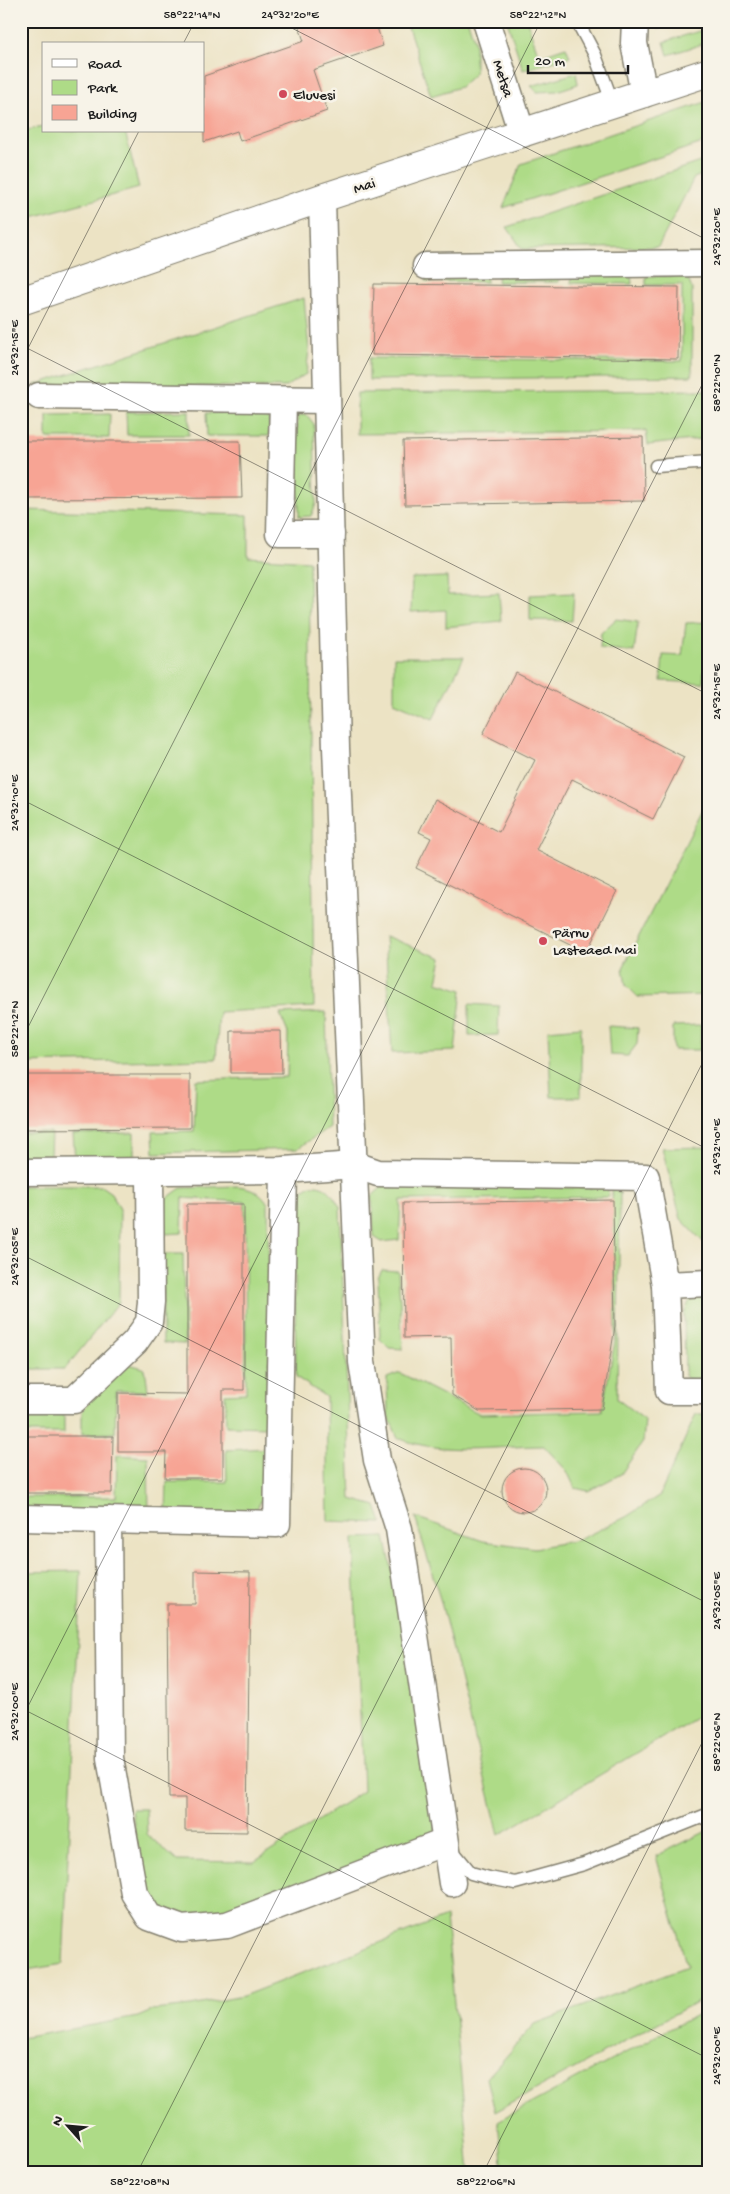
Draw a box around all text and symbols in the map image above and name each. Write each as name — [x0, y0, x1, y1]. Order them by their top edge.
text: 58°22'14"N — [164, 9, 220, 23]
text: 24°32'20"E — [261, 9, 319, 23]
text: 58°22'12"N — [510, 9, 566, 23]
legend — [42, 42, 205, 132]
scale bar — [528, 42, 628, 74]
text: 20 m — [535, 53, 565, 71]
text: Road — [88, 56, 122, 74]
street label: Metsa — [488, 58, 517, 100]
text: Park — [87, 80, 118, 98]
place label: Eluvesi — [293, 87, 336, 105]
marker: Eluvesi — [277, 88, 289, 100]
text: Building — [87, 106, 137, 124]
street label: Mai — [351, 175, 378, 199]
text: 24°32'20"E — [711, 208, 725, 266]
text: 24°32'15"E — [9, 320, 23, 376]
text: 58°22'10"N — [711, 354, 725, 412]
text: 24°32'15"E — [711, 664, 725, 720]
text: 24°32'10"E — [9, 774, 23, 831]
place label: Pärnu Lasteaed Mai — [552, 925, 637, 960]
marker: Pärnu Lasteaed Mai — [537, 935, 549, 947]
text: 58°22'12"N — [9, 1001, 23, 1057]
text: 24°32'10"E — [711, 1118, 725, 1175]
text: 24°32'05"E — [9, 1228, 23, 1286]
text: 24°32'05"E — [711, 1572, 725, 1630]
text: 24°32'00"E — [9, 1682, 23, 1741]
text: 58°22'06"N — [711, 1712, 725, 1771]
text: 24°32'00"E — [711, 2026, 725, 2085]
north arrow — [42, 2102, 92, 2152]
text: N — [49, 2113, 68, 2129]
text: 58°22'08"N — [110, 2176, 170, 2190]
text: 58°22'06"N — [457, 2176, 516, 2190]

